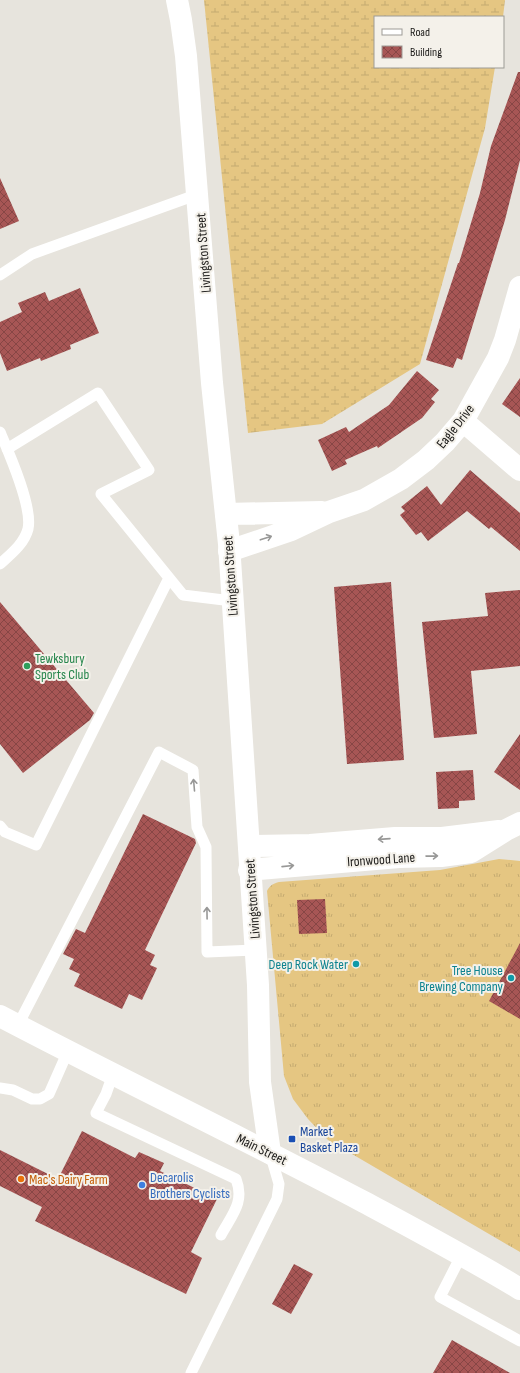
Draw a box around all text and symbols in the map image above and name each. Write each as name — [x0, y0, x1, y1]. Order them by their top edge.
legend — [374, 16, 504, 68]
text: Road — [410, 25, 430, 40]
text: Building — [410, 45, 442, 60]
street label: Livingston Street — [192, 212, 215, 294]
street label: Eagle Drive — [433, 401, 478, 452]
one-way arrow — [260, 534, 272, 542]
street label: Livingston Street — [219, 535, 242, 617]
place label: Tewksbury Sports Club — [35, 650, 89, 683]
marker: Tewksbury Sports Club — [22, 661, 32, 671]
one-way arrow — [190, 779, 197, 792]
one-way arrow — [378, 836, 391, 843]
street label: Ironwood Lane — [346, 849, 416, 870]
one-way arrow — [425, 853, 438, 860]
street label: Livingston Street — [241, 858, 264, 940]
one-way arrow — [281, 863, 294, 870]
one-way arrow — [203, 907, 211, 920]
place label: Deep Rock Water — [269, 956, 348, 973]
marker: Deep Rock Water — [351, 959, 361, 969]
place label: Tree House Brewing Company — [419, 962, 504, 995]
marker: Tree House Brewing Company — [506, 973, 516, 983]
place label: Market Basket Plaza — [300, 1123, 358, 1156]
street label: Main Street — [234, 1130, 290, 1169]
marker: Market Basket Plaza — [287, 1134, 297, 1144]
place label: Decarolis Brothers Cyclists — [150, 1169, 230, 1202]
place label: Mac's Dairy Farm — [29, 1171, 108, 1188]
marker: Mac's Dairy Farm — [16, 1174, 26, 1184]
marker: Decarolis Brothers Cyclists — [137, 1180, 147, 1190]

